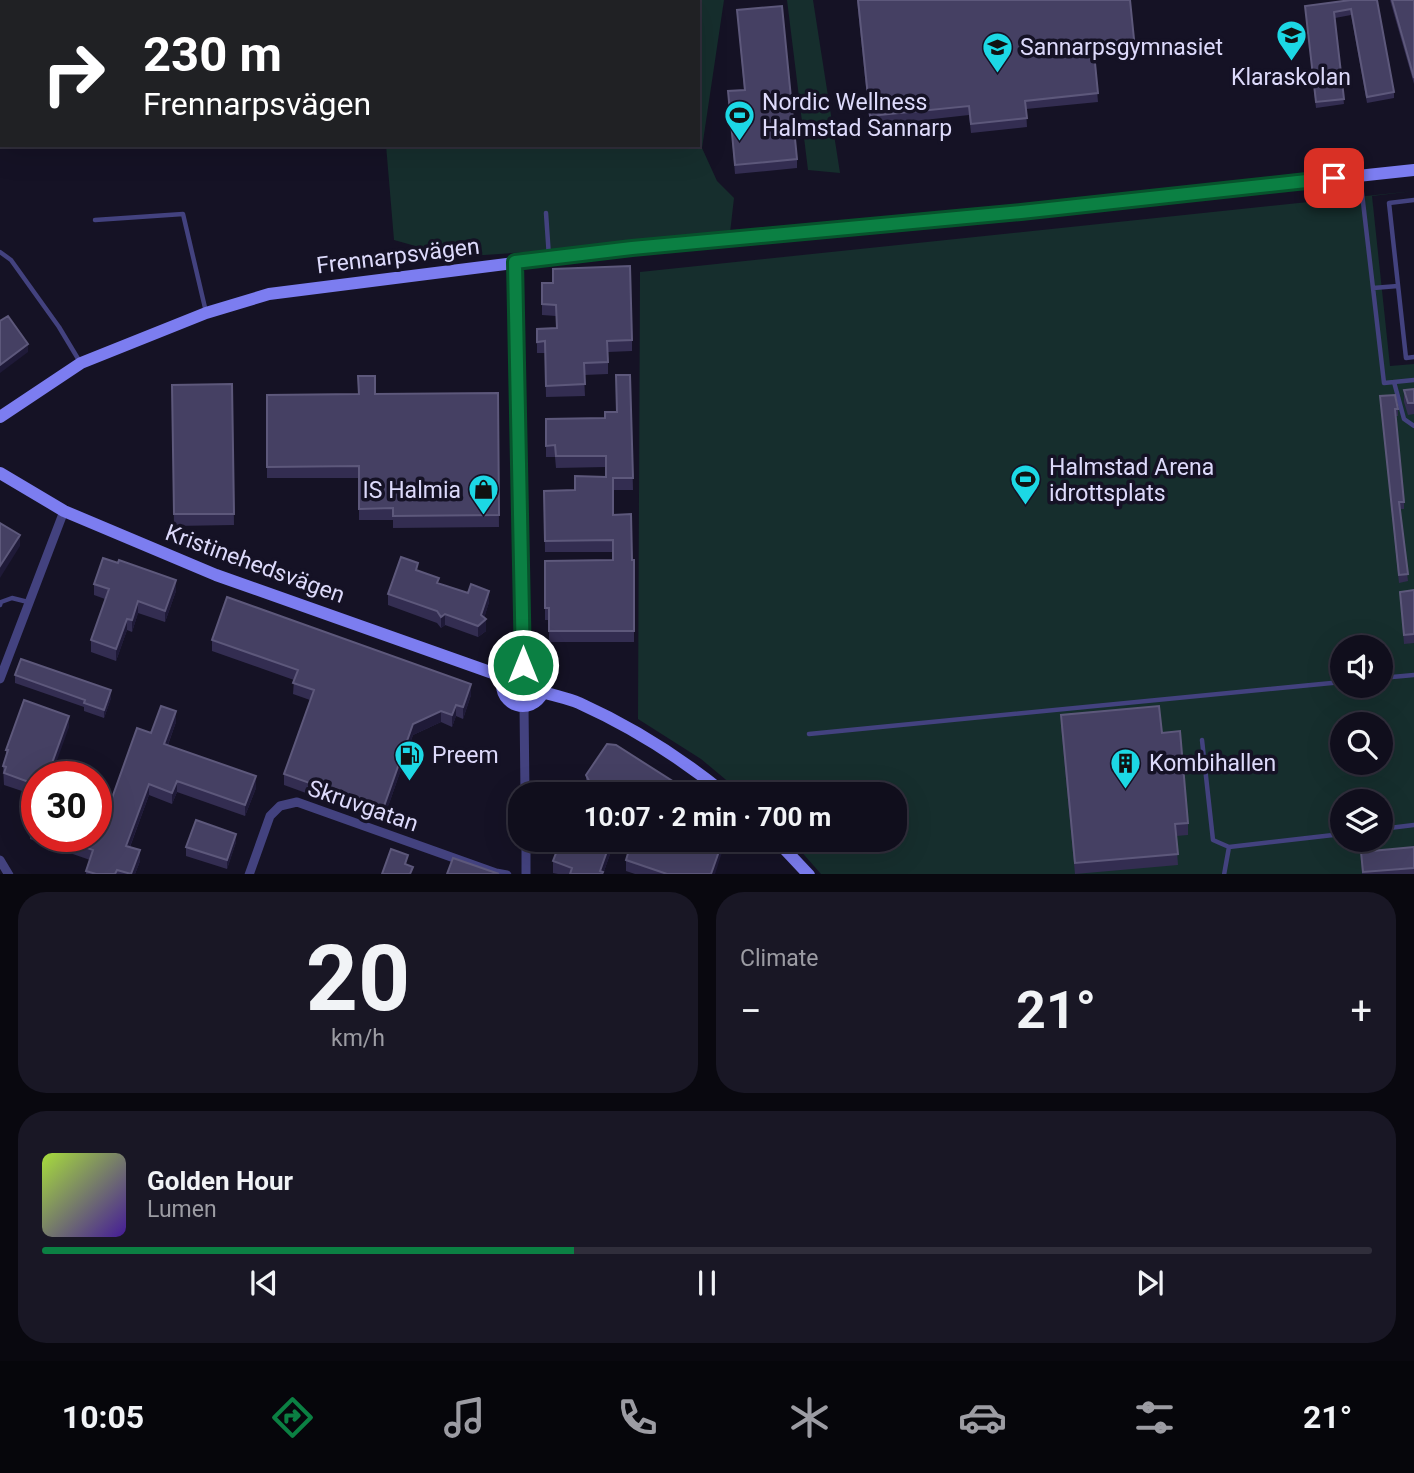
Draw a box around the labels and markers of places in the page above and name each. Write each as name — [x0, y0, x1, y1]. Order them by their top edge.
school or university icon: Klaraskolan — [1274, 19, 1308, 63]
school or university icon: Sannarpsgymnasiet — [980, 30, 1014, 74]
place label: Sannarpsgymnasiet — [1020, 34, 1223, 61]
place label: Klaraskolan — [1231, 64, 1351, 91]
place label: Nordic Wellness Halmstad Sannarp — [762, 89, 952, 142]
sports icon: Nordic Wellness Halmstad Sannarp — [722, 98, 756, 142]
pin — [1304, 148, 1364, 208]
place label: Halmstad Arena idrottsplats — [1049, 454, 1214, 507]
sports icon: Halmstad Arena idrottsplats — [1009, 463, 1043, 507]
shop icon: IS Halmia — [467, 473, 501, 517]
place label: IS Halmia — [363, 477, 461, 504]
fuel station icon: Preem — [392, 738, 426, 782]
place label: Preem — [432, 742, 499, 769]
building icon: Kombihallen — [1109, 746, 1143, 790]
place label: Kombihallen — [1149, 750, 1276, 777]

